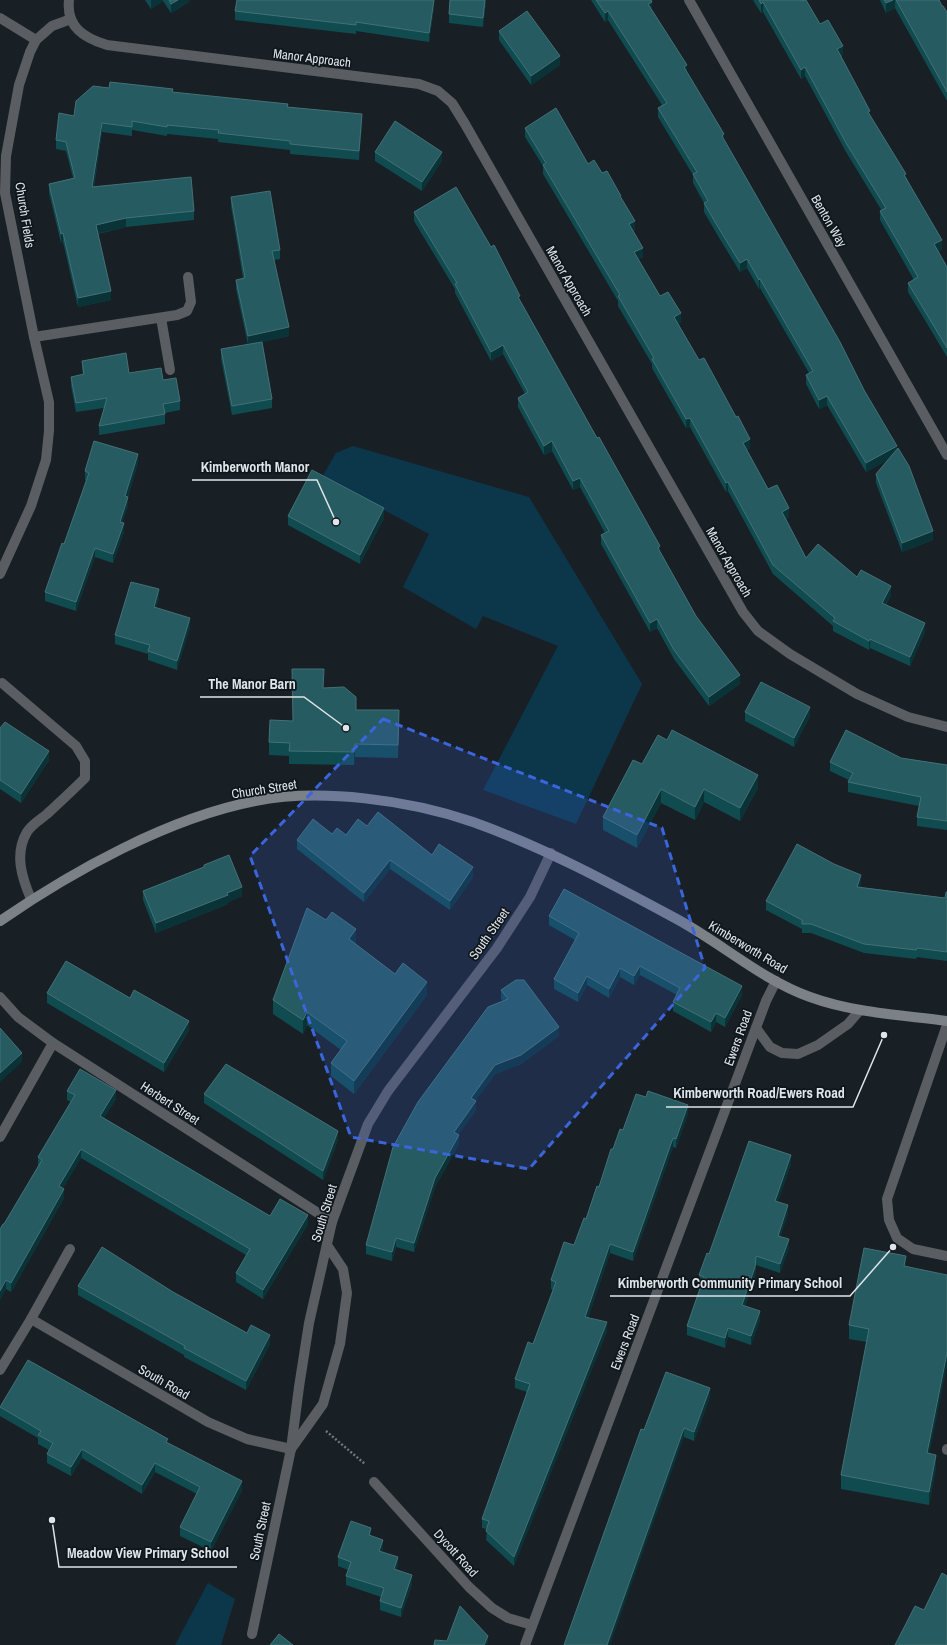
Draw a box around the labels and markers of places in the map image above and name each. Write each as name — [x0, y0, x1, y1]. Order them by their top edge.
callout: Kimberworth Manor — [192, 454, 317, 480]
callout: The Manor Barn — [200, 671, 304, 697]
callout: Kimberworth Road/Ewers Road — [666, 1081, 853, 1107]
callout: Kimberworth Community Primary School — [610, 1270, 850, 1296]
callout: Meadow View Primary School — [59, 1541, 237, 1567]

